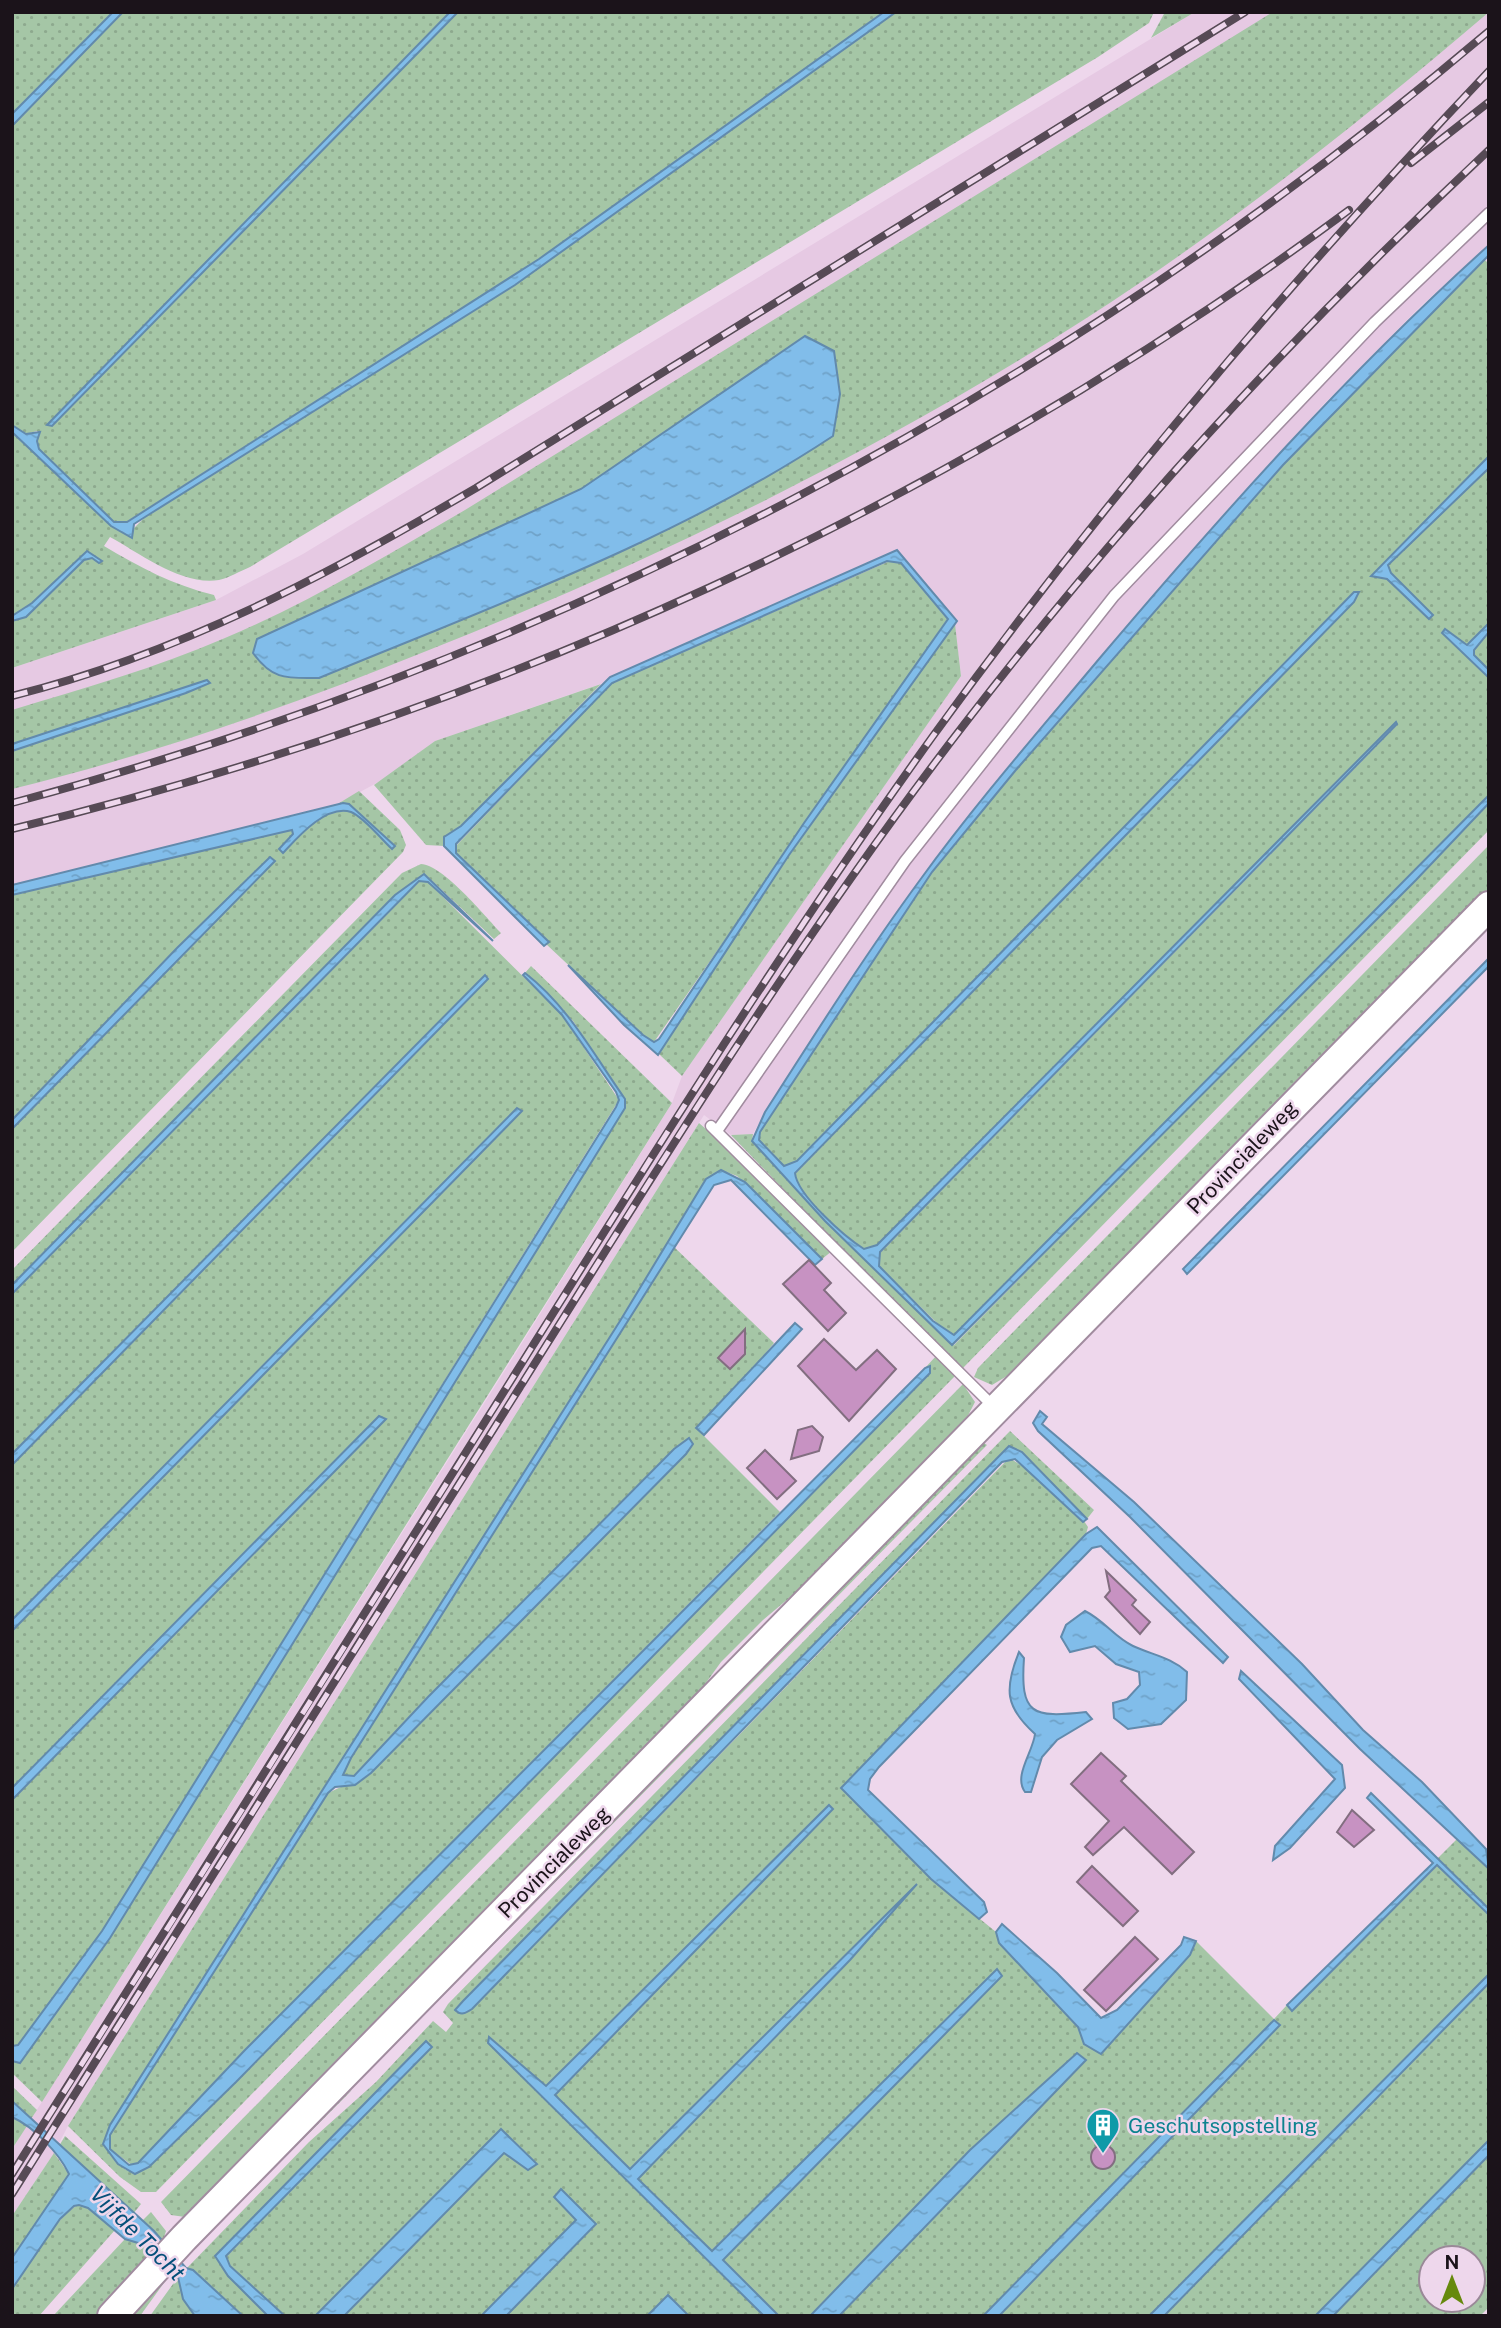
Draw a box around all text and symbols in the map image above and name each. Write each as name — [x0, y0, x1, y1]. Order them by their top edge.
street label: Provincialeweg — [1182, 1095, 1302, 1219]
street label: Provincialeweg — [493, 1801, 615, 1923]
building icon: Geschutsopstelling — [1084, 2106, 1122, 2155]
place label: Geschutsopstelling — [1128, 2113, 1318, 2138]
water label: Vijfde Tocht — [85, 2180, 191, 2286]
north arrow — [1417, 2244, 1487, 2314]
text: N — [1445, 2251, 1459, 2273]

